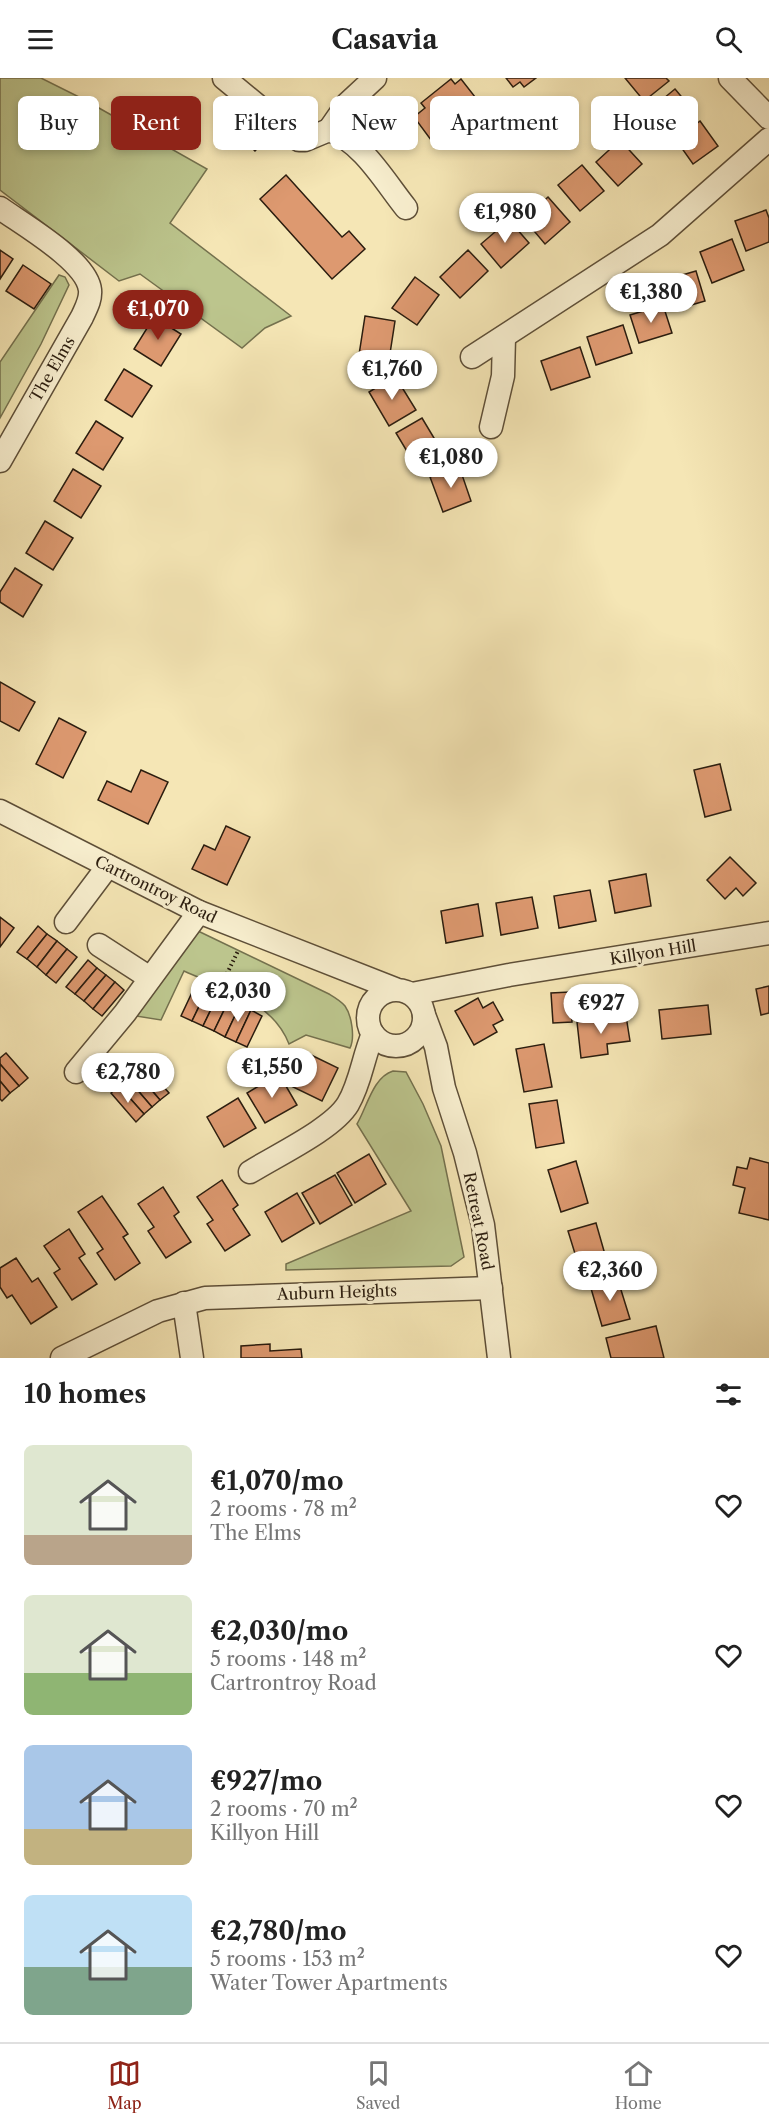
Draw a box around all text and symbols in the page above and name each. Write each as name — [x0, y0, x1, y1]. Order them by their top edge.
icon: menu — [24, 23, 57, 56]
text: Casavia — [331, 23, 438, 56]
icon: search — [712, 23, 745, 56]
chip: Buy — [18, 96, 99, 150]
chip: Rent — [111, 96, 201, 150]
chip: Filters — [213, 96, 318, 150]
chip: New — [330, 96, 418, 150]
chip: Apartment — [430, 96, 579, 150]
chip: House — [591, 96, 698, 150]
pin: €1,980 — [456, 193, 554, 244]
text: €1,980 — [473, 200, 537, 224]
pin: €1,380 — [602, 273, 700, 324]
text: €1,380 — [619, 280, 683, 304]
pin: €1,070 — [109, 290, 207, 341]
text: €1,070 — [127, 297, 189, 321]
street label: The Elms — [25, 332, 79, 406]
pin: €1,760 — [343, 350, 441, 401]
text: €1,760 — [361, 357, 423, 381]
pin: €1,080 — [402, 438, 500, 489]
text: €1,080 — [419, 445, 483, 469]
street label: Cartrontroy Road — [92, 851, 221, 927]
street label: Killyon Hill — [608, 935, 698, 969]
pin: €2,030 — [189, 972, 287, 1023]
text: €2,030 — [205, 979, 271, 1003]
pin: €927 — [565, 984, 637, 1035]
text: €927 — [578, 991, 624, 1015]
pin: €1,550 — [223, 1048, 321, 1099]
pin: €2,780 — [79, 1053, 177, 1104]
text: €1,550 — [241, 1055, 303, 1079]
text: €2,780 — [95, 1060, 161, 1084]
street label: Retreat Road — [460, 1170, 498, 1272]
pin: €2,360 — [561, 1251, 659, 1302]
text: €2,360 — [577, 1258, 643, 1282]
street label: Auburn Heights — [276, 1280, 397, 1304]
text: 10 homes — [24, 1378, 146, 1410]
icon: filters — [712, 1378, 745, 1411]
text: €1,070/mo — [210, 1465, 343, 1497]
icon: home — [72, 1469, 144, 1541]
icon: heart — [712, 1489, 745, 1522]
text: 2 rooms · 78 m² — [210, 1497, 357, 1521]
text: The Elms — [210, 1521, 301, 1545]
text: €2,030/mo — [210, 1615, 348, 1647]
icon: home — [72, 1619, 144, 1691]
icon: heart — [712, 1639, 745, 1672]
text: 5 rooms · 148 m² — [210, 1647, 366, 1671]
text: Cartrontroy Road — [210, 1671, 377, 1695]
text: €927/mo — [210, 1765, 322, 1797]
icon: home — [72, 1769, 144, 1841]
icon: heart — [712, 1789, 745, 1822]
text: 2 rooms · 70 m² — [210, 1797, 358, 1821]
text: Killyon Hill — [210, 1821, 319, 1845]
text: €2,780/mo — [210, 1915, 347, 1947]
icon: home — [72, 1919, 144, 1991]
icon: heart — [712, 1939, 745, 1972]
text: 5 rooms · 153 m² — [210, 1947, 365, 1971]
text: Water Tower Apartments — [210, 1971, 448, 1995]
tab: Map — [107, 2057, 142, 2113]
tab: Saved — [356, 2057, 400, 2113]
tab: Home — [615, 2057, 662, 2113]

